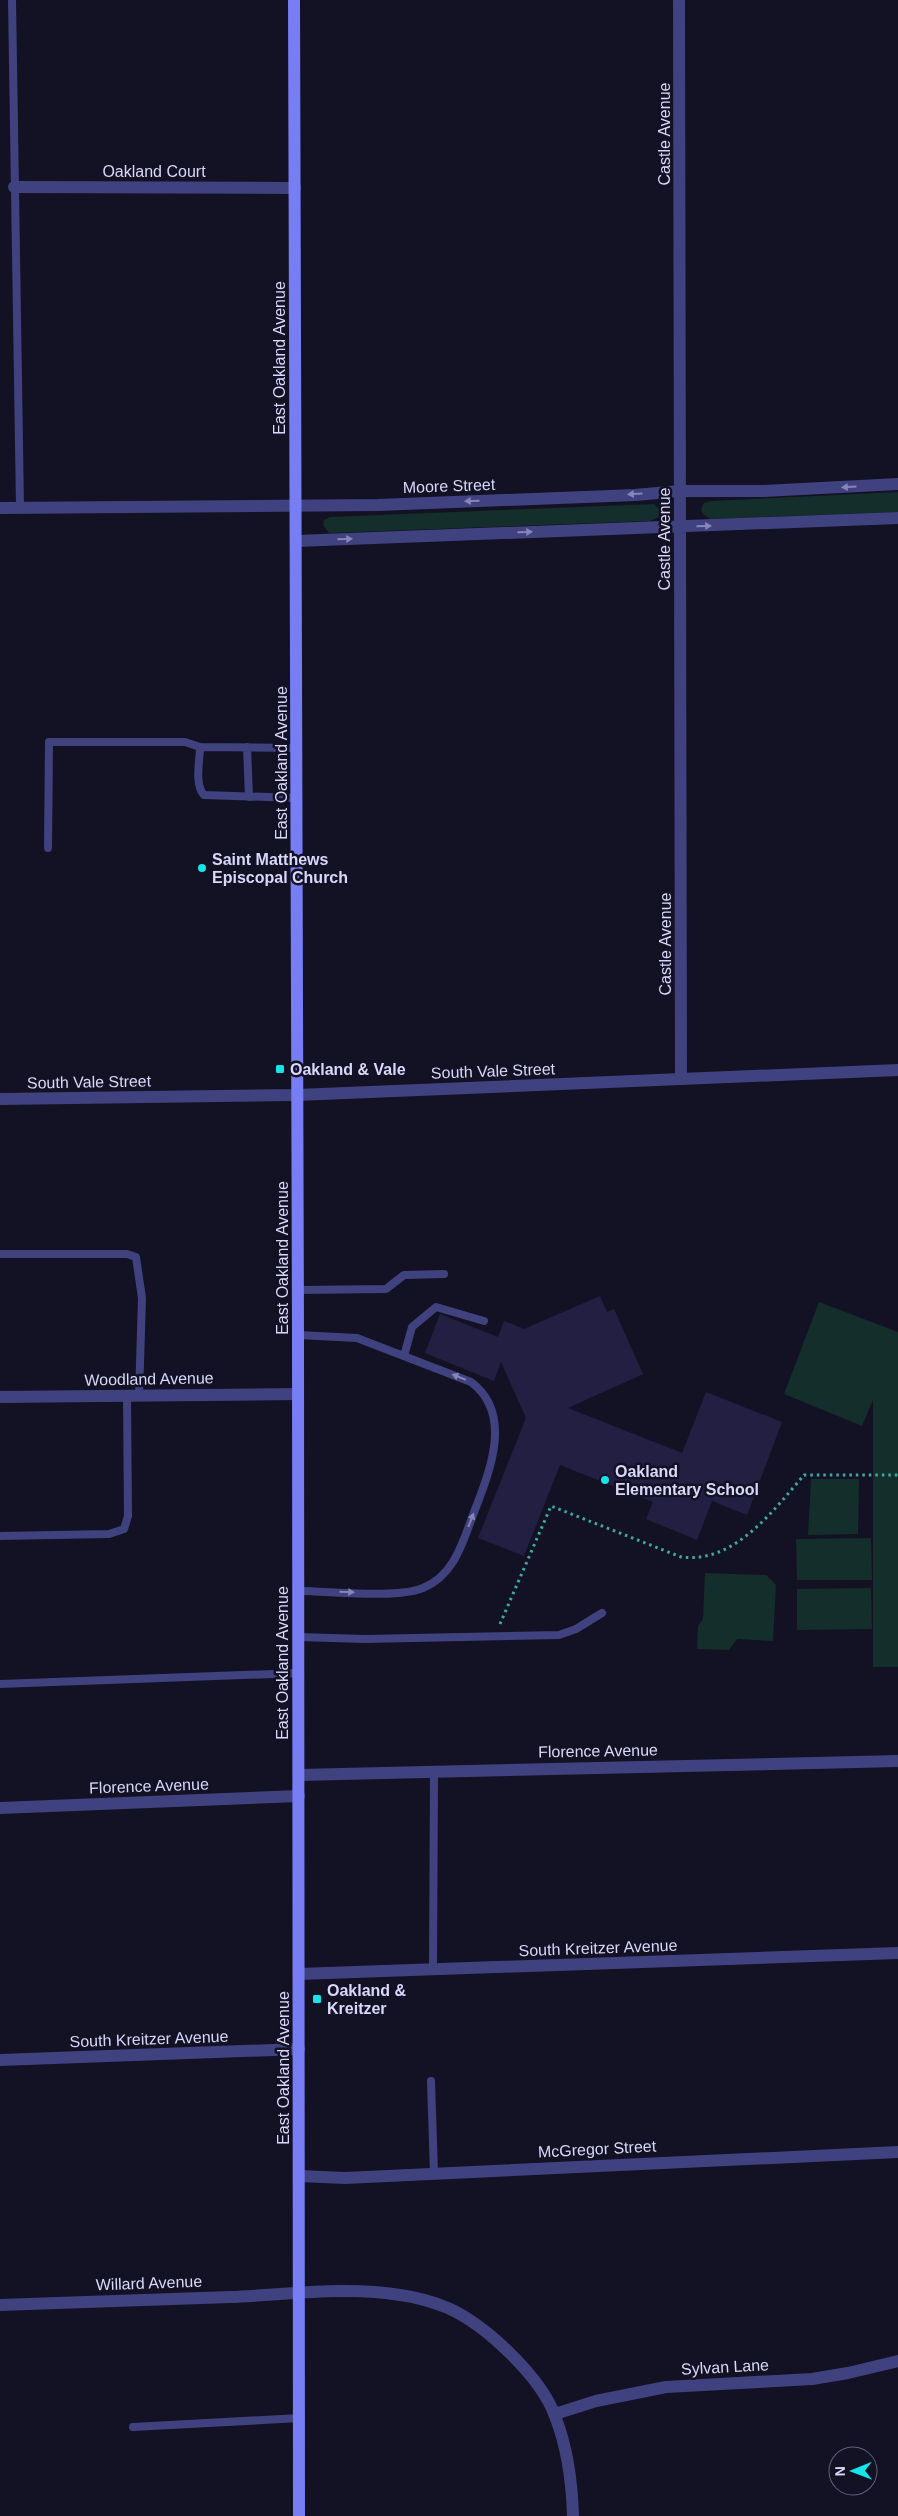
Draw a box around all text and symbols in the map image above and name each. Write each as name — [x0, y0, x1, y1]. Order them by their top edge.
street label: Castle Avenue — [656, 82, 673, 185]
street label: Oakland Court — [102, 163, 206, 180]
street label: East Oakland Avenue — [271, 281, 288, 435]
street label: Moore Street — [402, 476, 496, 496]
one-way arrow — [841, 483, 857, 491]
street label: Castle Avenue — [656, 487, 673, 590]
one-way arrow — [626, 491, 642, 499]
one-way arrow — [464, 498, 480, 506]
one-way arrow — [697, 522, 713, 530]
one-way arrow — [517, 528, 533, 536]
one-way arrow — [337, 535, 353, 543]
street label: East Oakland Avenue — [273, 686, 290, 840]
place label: Saint Matthews Episcopal Church — [212, 851, 348, 886]
marker: Saint Matthews Episcopal Church — [196, 862, 208, 874]
street label: Castle Avenue — [657, 892, 674, 995]
street label: South Vale Street — [431, 1060, 556, 1082]
place label: Oakland & Vale — [290, 1061, 406, 1078]
marker: Oakland & Vale — [274, 1063, 286, 1075]
street label: South Vale Street — [27, 1072, 152, 1092]
street label: East Oakland Avenue — [274, 1181, 291, 1335]
street label: Woodland Avenue — [84, 1369, 214, 1389]
one-way arrow — [452, 1373, 466, 1381]
place label: Oakland Elementary School — [615, 1463, 759, 1498]
marker: Oakland Elementary School — [599, 1474, 611, 1486]
one-way arrow — [467, 1512, 475, 1527]
street label: East Oakland Avenue — [274, 1586, 291, 1740]
one-way arrow — [340, 1588, 356, 1596]
street label: Florence Avenue — [538, 1741, 658, 1761]
street label: Florence Avenue — [89, 1775, 209, 1797]
street label: South Kreitzer Avenue — [518, 1937, 678, 1959]
place label: Oakland & Kreitzer — [327, 1982, 407, 2017]
street label: East Oakland Avenue — [275, 1991, 292, 2145]
marker: Oakland & Kreitzer — [311, 1993, 323, 2005]
street label: South Kreitzer Avenue — [69, 2028, 229, 2050]
street label: McGregor Street — [538, 2137, 657, 2161]
street label: Willard Avenue — [96, 2273, 203, 2293]
street label: Sylvan Lane — [681, 2356, 770, 2378]
north arrow — [828, 2446, 878, 2496]
text: N — [832, 2466, 848, 2476]

